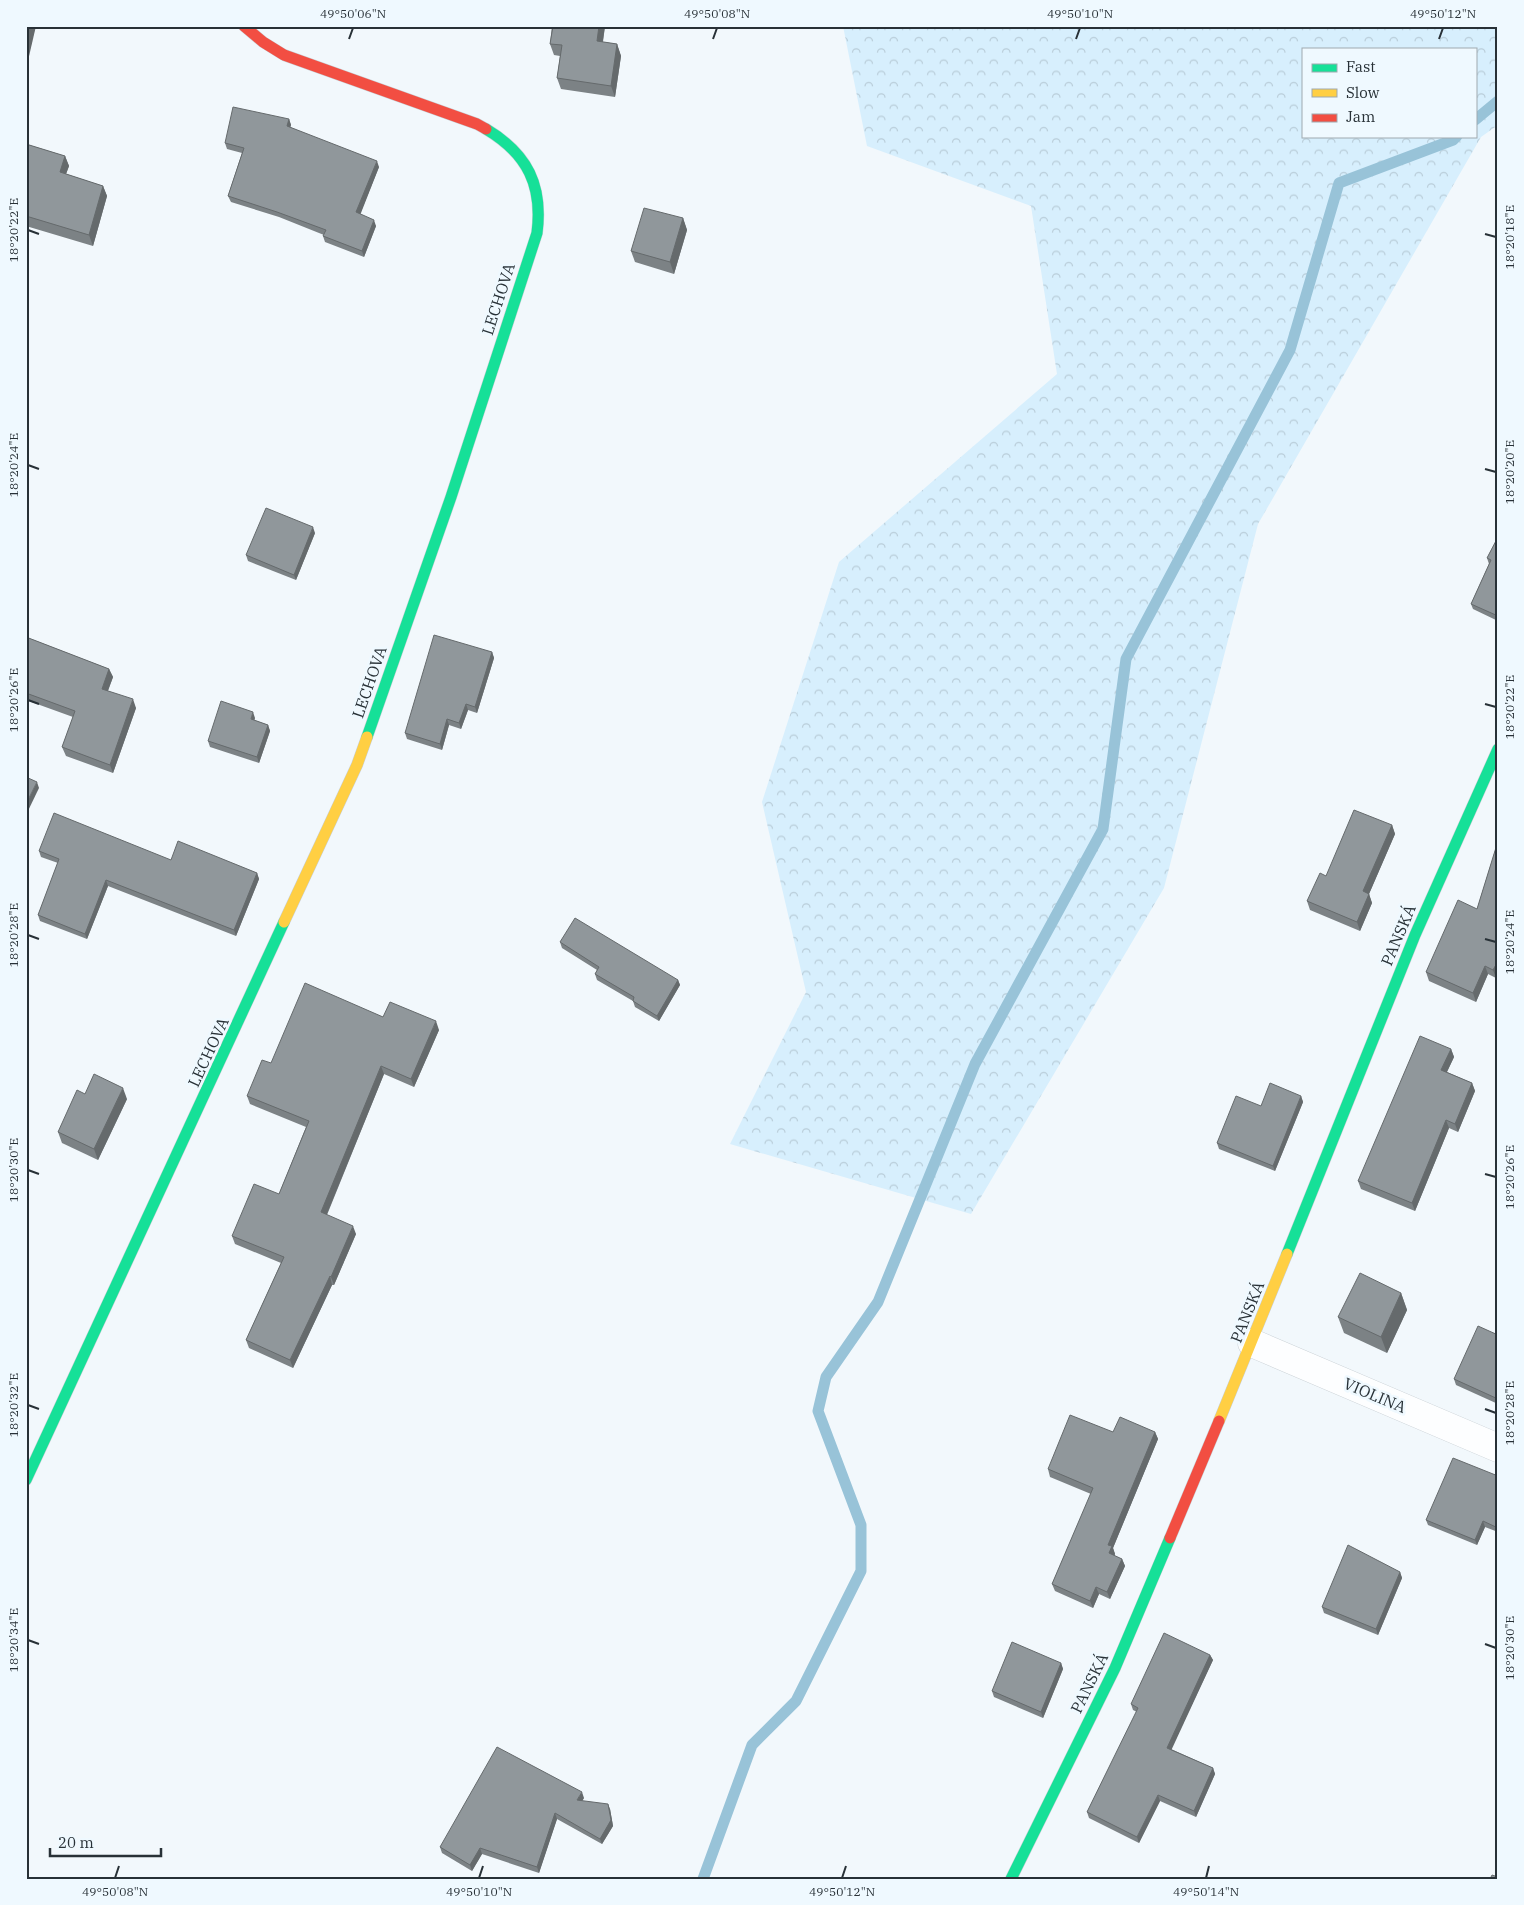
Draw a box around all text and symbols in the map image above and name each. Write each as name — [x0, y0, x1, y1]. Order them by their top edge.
text: 49°50'06"N — [320, 6, 386, 21]
text: 49°50'08"N — [684, 6, 750, 21]
text: 49°50'10"N — [1047, 6, 1113, 21]
text: 49°50'12"N — [1410, 6, 1476, 21]
legend — [1302, 48, 1476, 138]
text: Fast — [1346, 57, 1376, 76]
text: Slow — [1346, 83, 1380, 102]
text: Jam — [1346, 107, 1375, 126]
text: 18°20'22"E — [6, 198, 21, 262]
text: 18°20'18"E — [1502, 205, 1517, 269]
street label: LECHOVA — [477, 260, 519, 338]
text: 18°20'24"E — [6, 433, 21, 497]
text: 18°20'20"E — [1502, 440, 1517, 504]
street label: LECHOVA — [347, 643, 391, 721]
text: 18°20'26"E — [6, 668, 21, 732]
text: 18°20'22"E — [1502, 675, 1517, 739]
street label: PANSKÁ — [1375, 901, 1420, 969]
text: 18°20'28"E — [6, 903, 21, 967]
text: 18°20'24"E — [1502, 910, 1517, 974]
street label: LECHOVA — [183, 1014, 233, 1090]
text: 18°20'30"E — [6, 1138, 21, 1202]
text: 18°20'26"E — [1502, 1145, 1517, 1209]
street label: PANSKÁ — [1225, 1278, 1268, 1346]
text: 18°20'32"E — [6, 1373, 21, 1437]
street label: VIOLINA — [1341, 1373, 1409, 1417]
text: 18°20'28"E — [1502, 1381, 1517, 1445]
text: 18°20'34"E — [6, 1608, 21, 1672]
text: 18°20'30"E — [1502, 1616, 1517, 1680]
street label: PANSKÁ — [1065, 1649, 1112, 1716]
scale bar — [50, 1825, 161, 1857]
text: 20 m — [58, 1833, 94, 1852]
text: 49°50'08"N — [82, 1884, 148, 1899]
text: 49°50'10"N — [446, 1884, 512, 1899]
text: 49°50'12"N — [809, 1884, 875, 1899]
text: 49°50'14"N — [1173, 1884, 1239, 1899]

